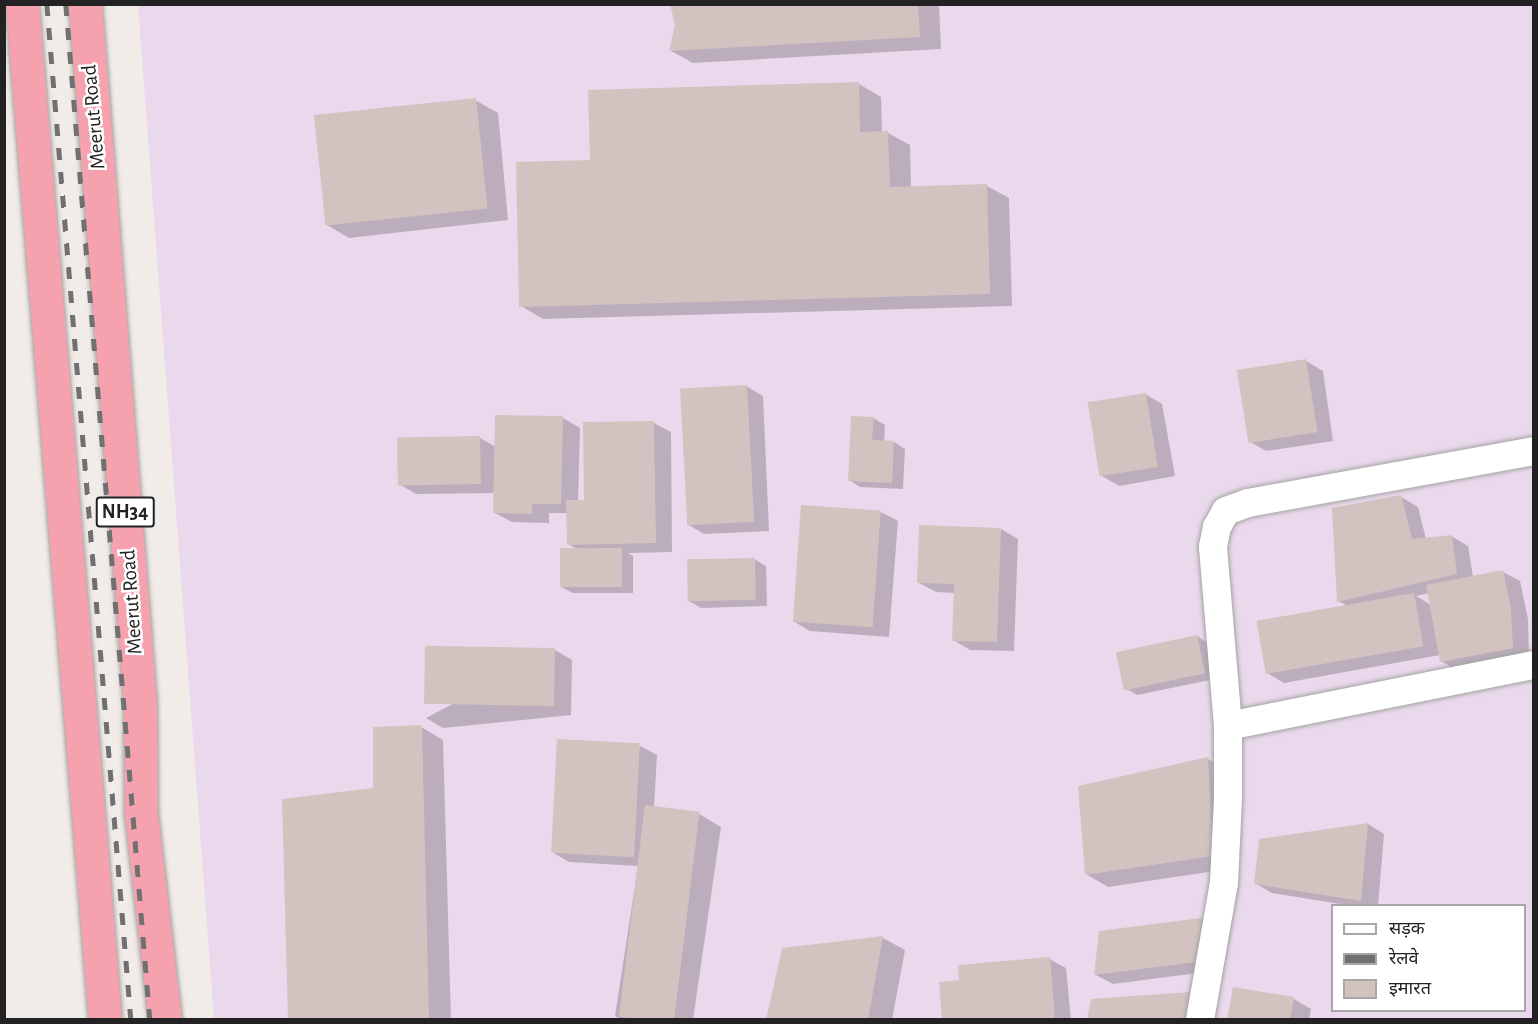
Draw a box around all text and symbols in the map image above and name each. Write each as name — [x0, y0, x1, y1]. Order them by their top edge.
street label: Meerut Road — [77, 64, 111, 170]
road number: NH34 — [95, 495, 155, 529]
street label: Meerut Road — [116, 549, 148, 655]
legend — [1331, 904, 1526, 1012]
text: सड़क — [1389, 920, 1425, 938]
text: रेलवे — [1389, 950, 1419, 968]
text: इमारत — [1389, 980, 1431, 998]

